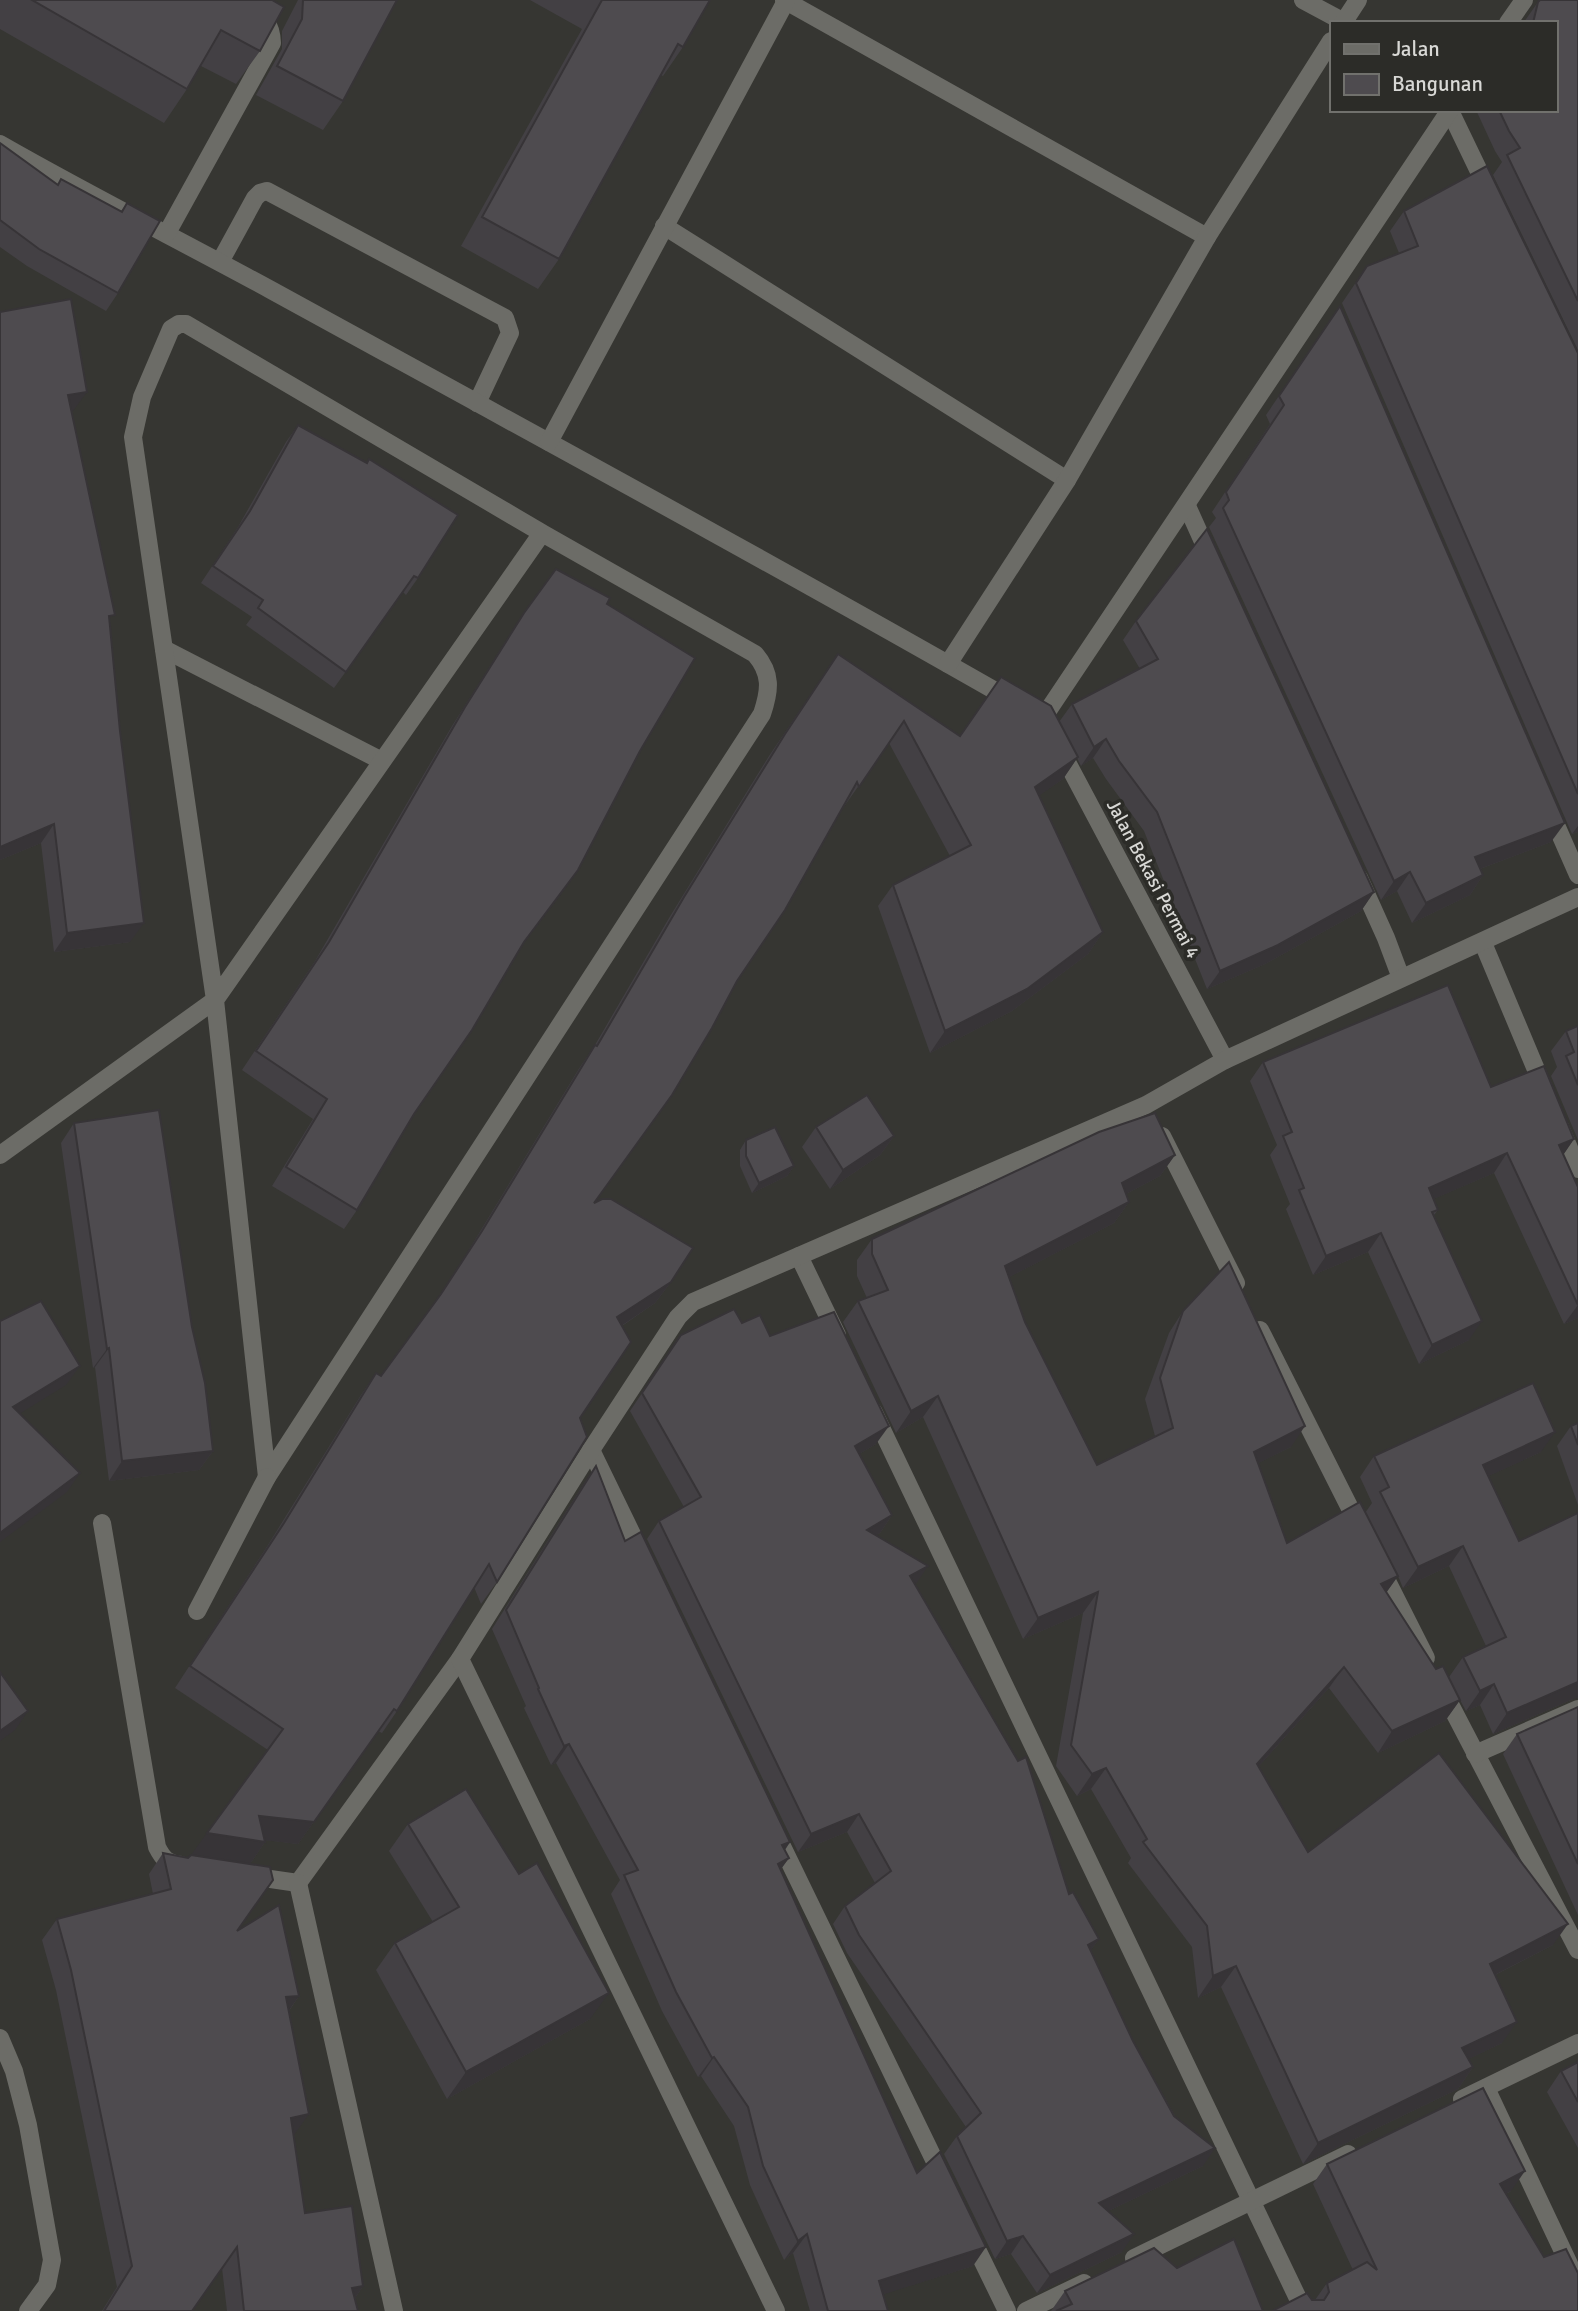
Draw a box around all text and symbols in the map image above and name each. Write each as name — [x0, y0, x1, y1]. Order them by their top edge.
legend — [1330, 21, 1557, 112]
text: Jalan — [1392, 36, 1440, 62]
text: Bangunan — [1392, 71, 1483, 97]
street label: Jalan Bekasi Permai 4 — [1101, 795, 1205, 963]

